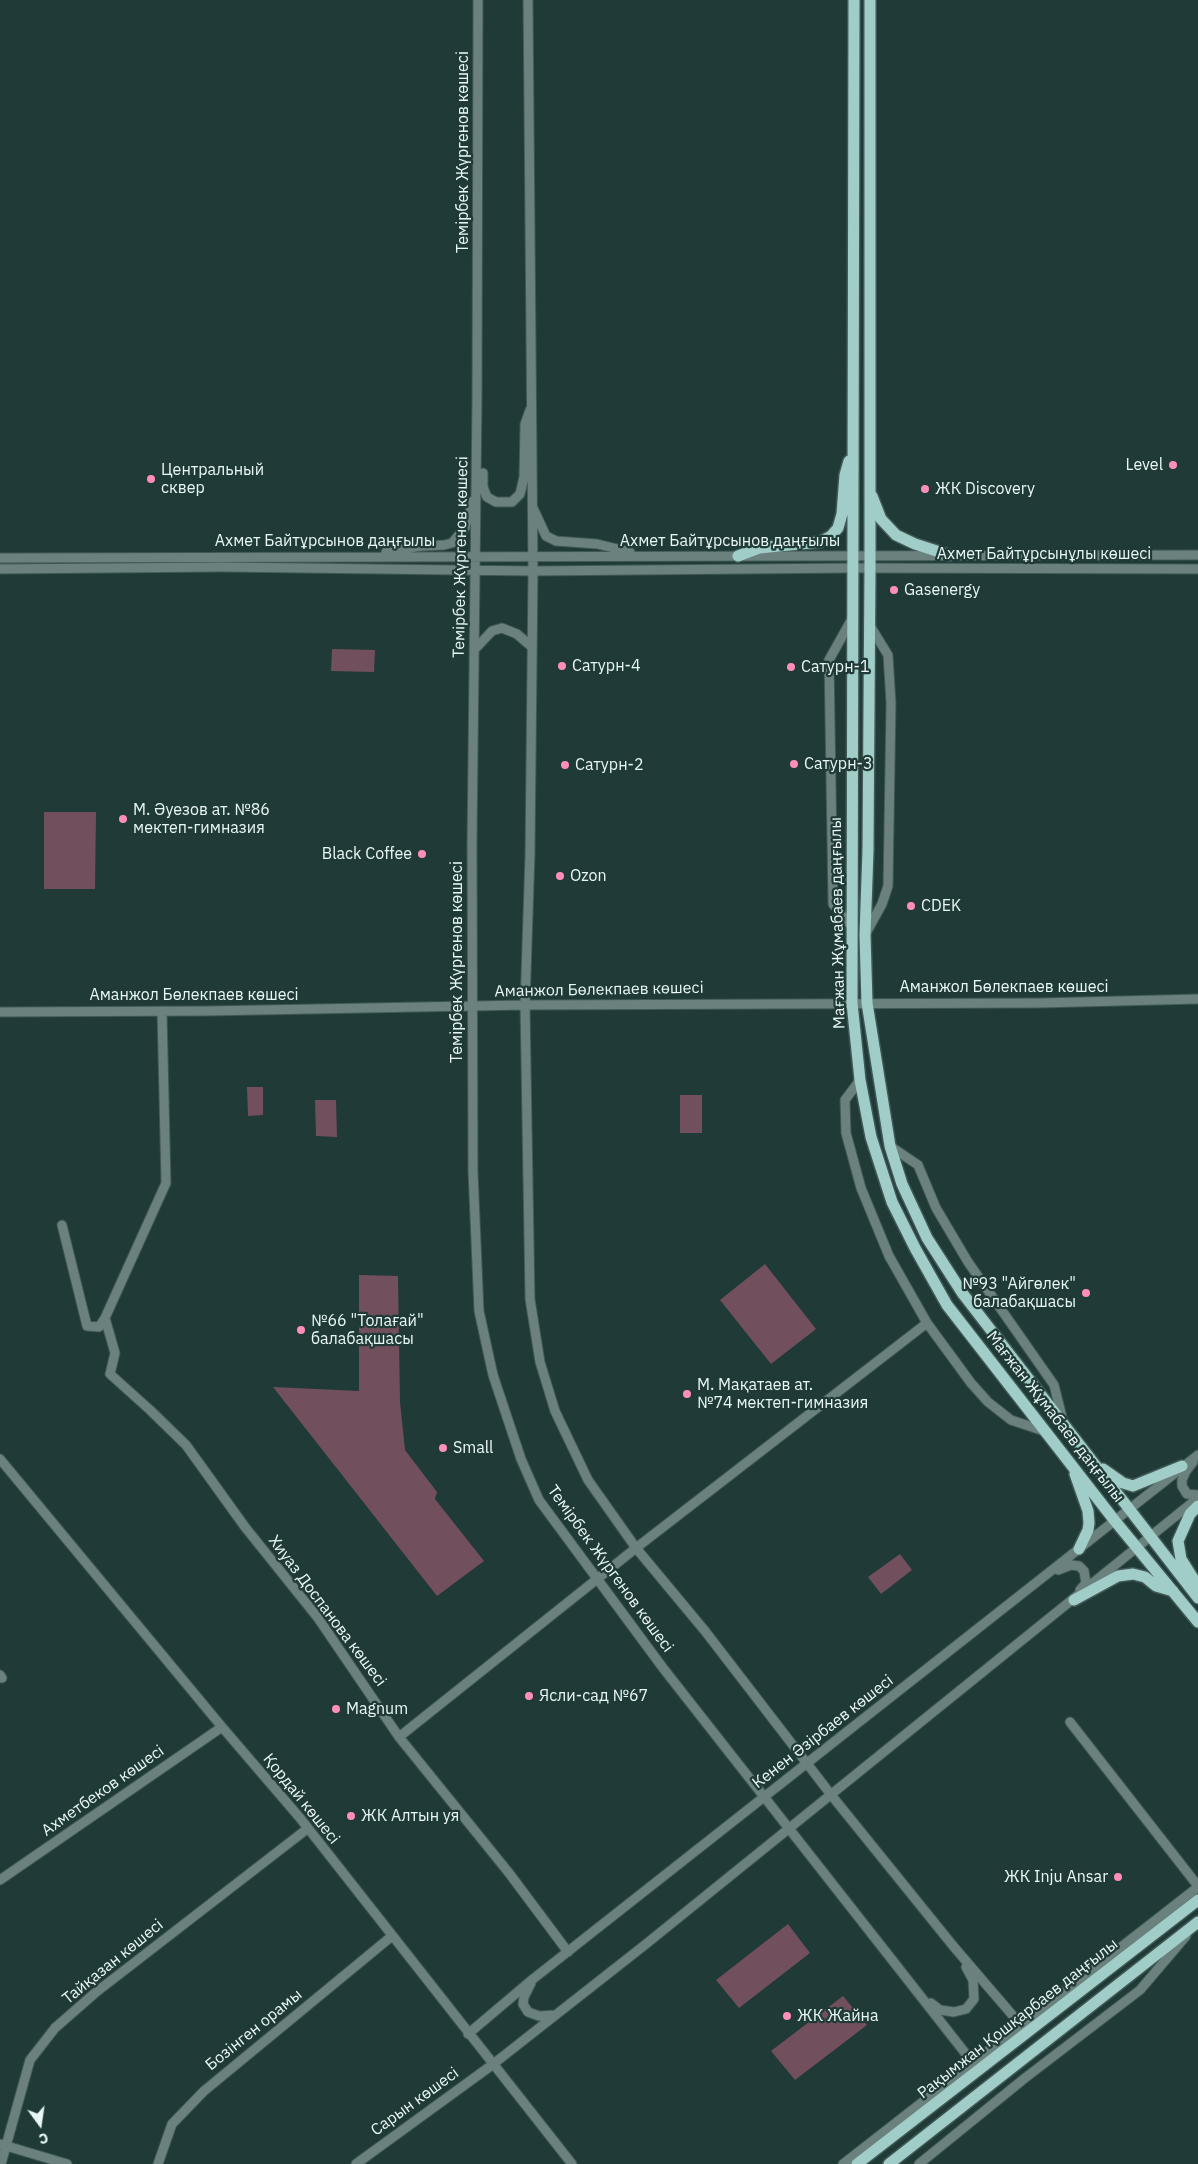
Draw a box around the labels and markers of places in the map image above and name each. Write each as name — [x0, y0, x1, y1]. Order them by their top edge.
place label: Level — [1126, 455, 1163, 475]
marker: Level — [1167, 459, 1179, 471]
place label: Центральный сквер — [161, 460, 264, 498]
marker: Центральный сквер — [145, 473, 157, 485]
place label: ЖК Discovery — [935, 479, 1035, 499]
marker: ЖК Discovery — [919, 483, 931, 495]
place label: Gasenergy — [904, 580, 980, 600]
marker: Gasenergy — [888, 584, 900, 596]
place label: Сатурн-4 — [572, 656, 641, 676]
place label: Сатурн-1 — [801, 657, 870, 677]
marker: Сатурн-4 — [556, 660, 568, 672]
marker: Сатурн-1 — [785, 661, 797, 673]
place label: Сатурн-3 — [804, 754, 873, 774]
place label: Сатурн-2 — [575, 755, 644, 775]
marker: Сатурн-3 — [788, 758, 800, 770]
marker: Сатурн-2 — [559, 759, 571, 771]
place label: М. Әуезов ат. №86 мектеп-гимназия — [133, 800, 270, 838]
marker: М. Әуезов ат. №86 мектеп-гимназия — [117, 813, 129, 825]
place label: Black Coffee — [322, 844, 412, 864]
marker: Black Coffee — [416, 848, 428, 860]
place label: Ozon — [570, 866, 607, 886]
marker: Ozon — [554, 870, 566, 882]
place label: CDEK — [921, 896, 961, 916]
marker: CDEK — [905, 900, 917, 912]
place label: №93 "Айгөлек" балабақшасы — [962, 1274, 1076, 1312]
marker: №93 "Айгөлек" балабақшасы — [1080, 1287, 1092, 1299]
place label: №66 "Толағай" балабақшасы — [311, 1311, 424, 1349]
marker: №66 "Толағай" балабақшасы — [295, 1324, 307, 1336]
place label: М. Мақатаев ат. №74 мектеп-гимназия — [697, 1375, 868, 1413]
marker: М. Мақатаев ат. №74 мектеп-гимназия — [681, 1388, 693, 1400]
place label: Small — [453, 1438, 493, 1458]
marker: Small — [437, 1442, 449, 1454]
place label: Ясли-сад №67 — [539, 1686, 648, 1706]
marker: Ясли-сад №67 — [523, 1690, 535, 1702]
place label: Magnum — [346, 1699, 408, 1719]
marker: Magnum — [330, 1703, 342, 1715]
place label: ЖК Алтын уя — [361, 1806, 459, 1826]
marker: ЖК Алтын уя — [345, 1810, 357, 1822]
place label: ЖК Inju Ansar — [1004, 1867, 1108, 1887]
marker: ЖК Inju Ansar — [1112, 1871, 1124, 1883]
place label: ЖК Жайна — [797, 2006, 878, 2026]
marker: ЖК Жайна — [781, 2010, 793, 2022]

